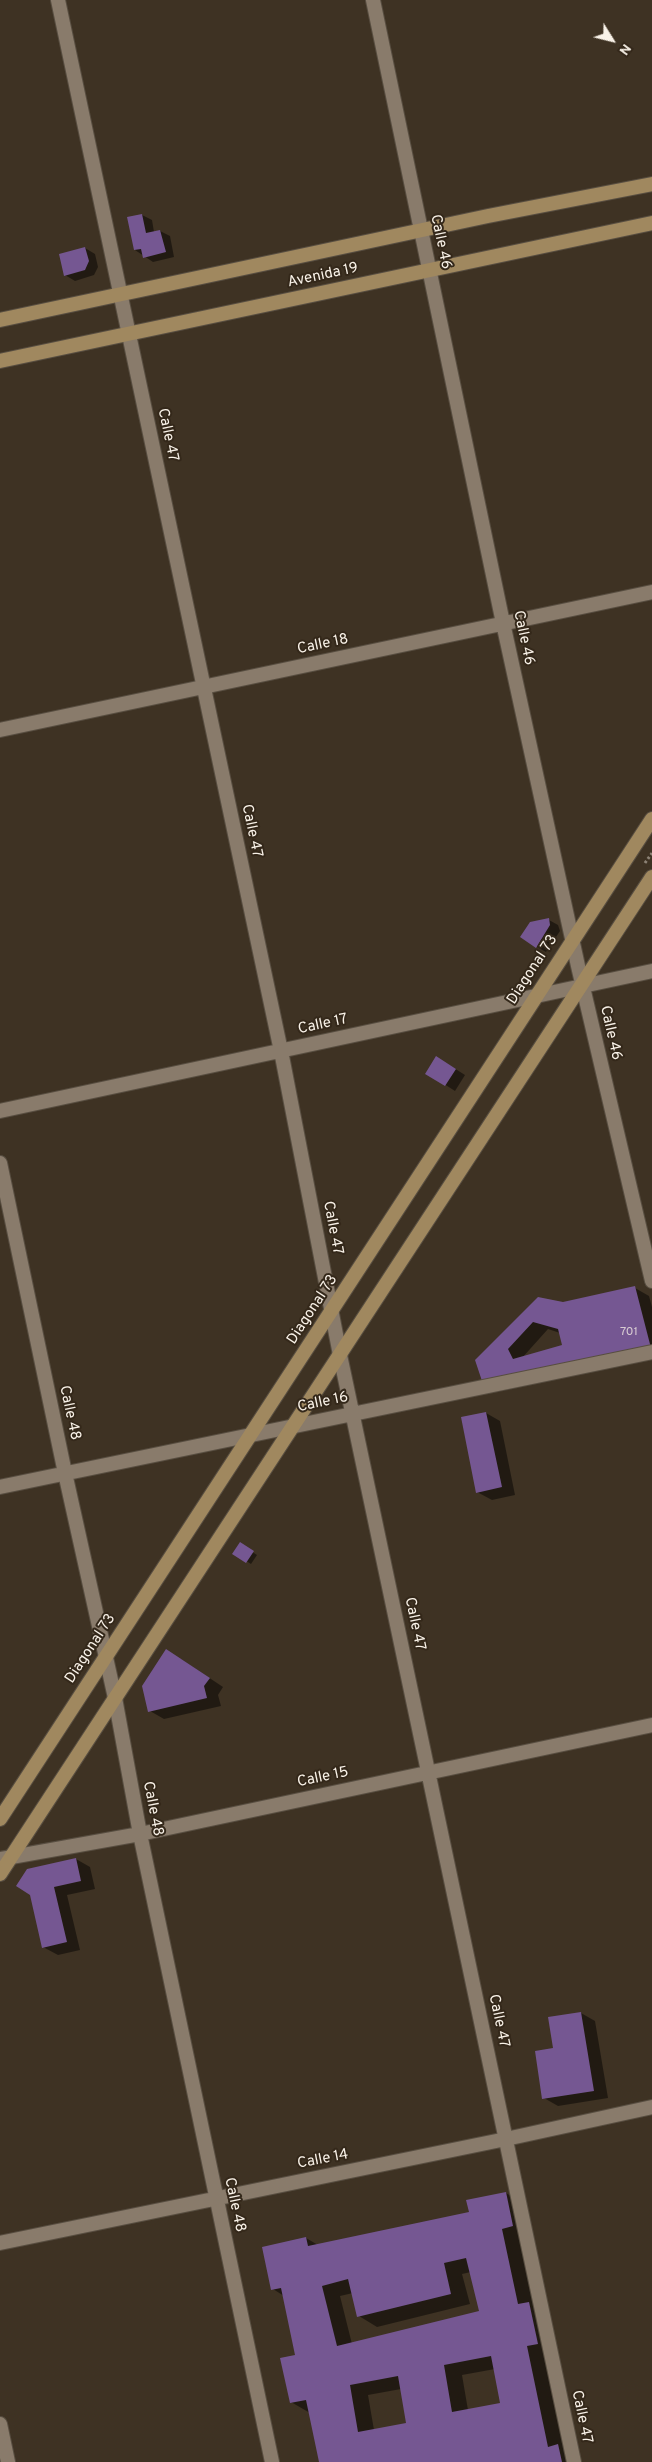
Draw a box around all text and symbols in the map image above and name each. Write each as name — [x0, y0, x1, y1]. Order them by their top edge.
north arrow — [587, 15, 637, 65]
text: N — [615, 40, 634, 58]
street label: Calle 46 — [425, 213, 455, 271]
street label: Avenida 19 — [286, 260, 360, 292]
street label: Calle 47 — [153, 407, 181, 463]
street label: Calle 46 — [508, 609, 538, 667]
street label: Calle 18 — [296, 631, 350, 659]
street label: Calle 47 — [237, 803, 265, 859]
street label: Diagonal 73 — [504, 932, 562, 1008]
street label: Calle 46 — [595, 1004, 625, 1062]
street label: Calle 17 — [296, 1011, 350, 1039]
street label: Calle 47 — [318, 1200, 346, 1256]
street label: Diagonal 73 — [284, 1272, 342, 1348]
house number: 701 — [620, 1326, 638, 1340]
street label: Calle 48 — [54, 1384, 84, 1442]
street label: Calle 16 — [296, 1389, 350, 1417]
street label: Calle 47 — [400, 1596, 428, 1652]
street label: Diagonal 73 — [62, 1611, 120, 1687]
street label: Calle 15 — [296, 1764, 350, 1792]
street label: Calle 48 — [138, 1780, 166, 1838]
street label: Calle 47 — [484, 1993, 512, 2049]
street label: Calle 14 — [296, 2146, 350, 2174]
street label: Calle 48 — [219, 2176, 249, 2234]
street label: Calle 47 — [567, 2389, 595, 2445]

